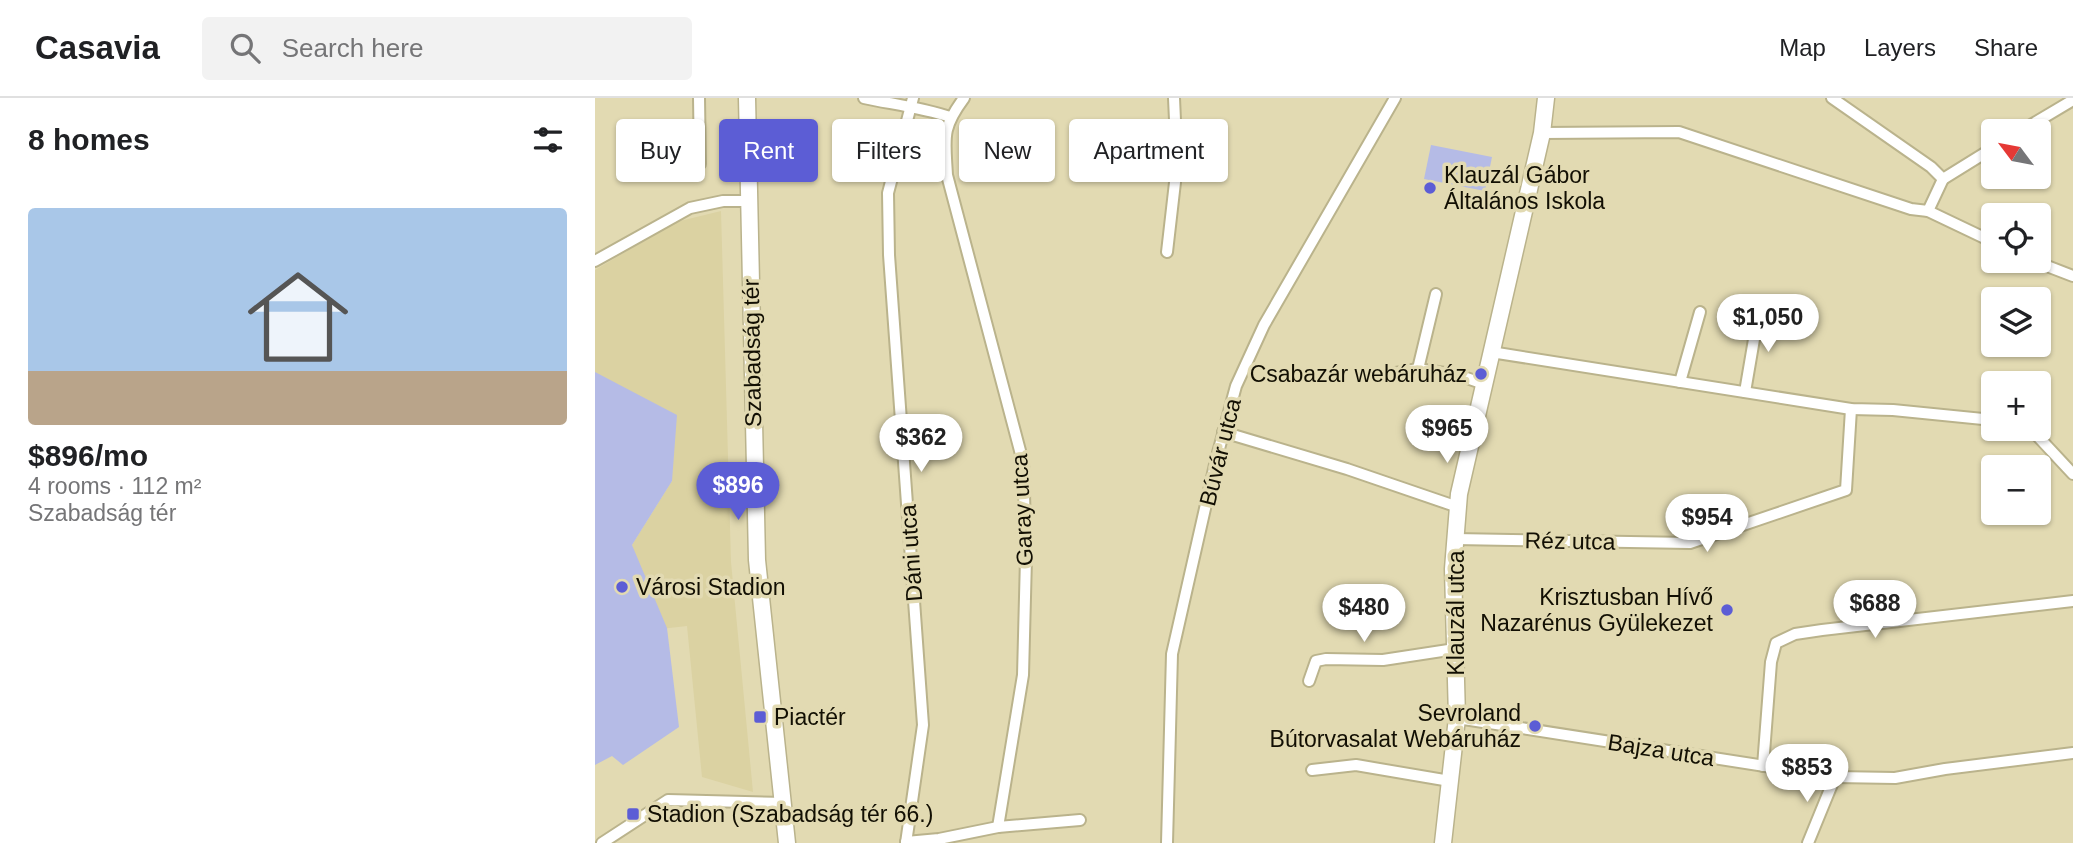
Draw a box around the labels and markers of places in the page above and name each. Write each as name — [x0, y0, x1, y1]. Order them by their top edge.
place label: Klauzál Gábor Általános Iskola — [1444, 162, 1605, 214]
marker: Klauzál Gábor Általános Iskola — [1422, 180, 1438, 196]
pin: $1,050 — [1711, 294, 1825, 354]
place label: Csabazár webáruház — [1250, 361, 1467, 387]
marker: Csabazár webáruház — [1473, 366, 1489, 382]
pin: $965 — [1406, 406, 1488, 465]
pin: $362 — [880, 414, 962, 474]
pin: $896 — [697, 462, 779, 522]
pin: $954 — [1666, 494, 1748, 554]
place label: Városi Stadion — [636, 574, 786, 600]
marker: Városi Stadion — [614, 579, 630, 595]
pin: $688 — [1834, 580, 1916, 640]
pin: $480 — [1323, 584, 1405, 644]
place label: Krisztusban Hívő Nazarénus Gyülekezet — [1480, 584, 1714, 636]
marker: Krisztusban Hívő Nazarénus Gyülekezet — [1719, 602, 1735, 618]
place label: Sevroland Bútorvasalat Webáruház — [1270, 700, 1521, 752]
place label: Piactér — [774, 704, 846, 730]
marker: Piactér — [752, 709, 768, 725]
marker: Sevroland Bútorvasalat Webáruház — [1527, 718, 1543, 734]
pin: $853 — [1766, 744, 1848, 804]
place label: Stadion (Szabadság tér 66.) — [647, 801, 933, 827]
marker: Stadion (Szabadság tér 66.) — [625, 806, 641, 822]

